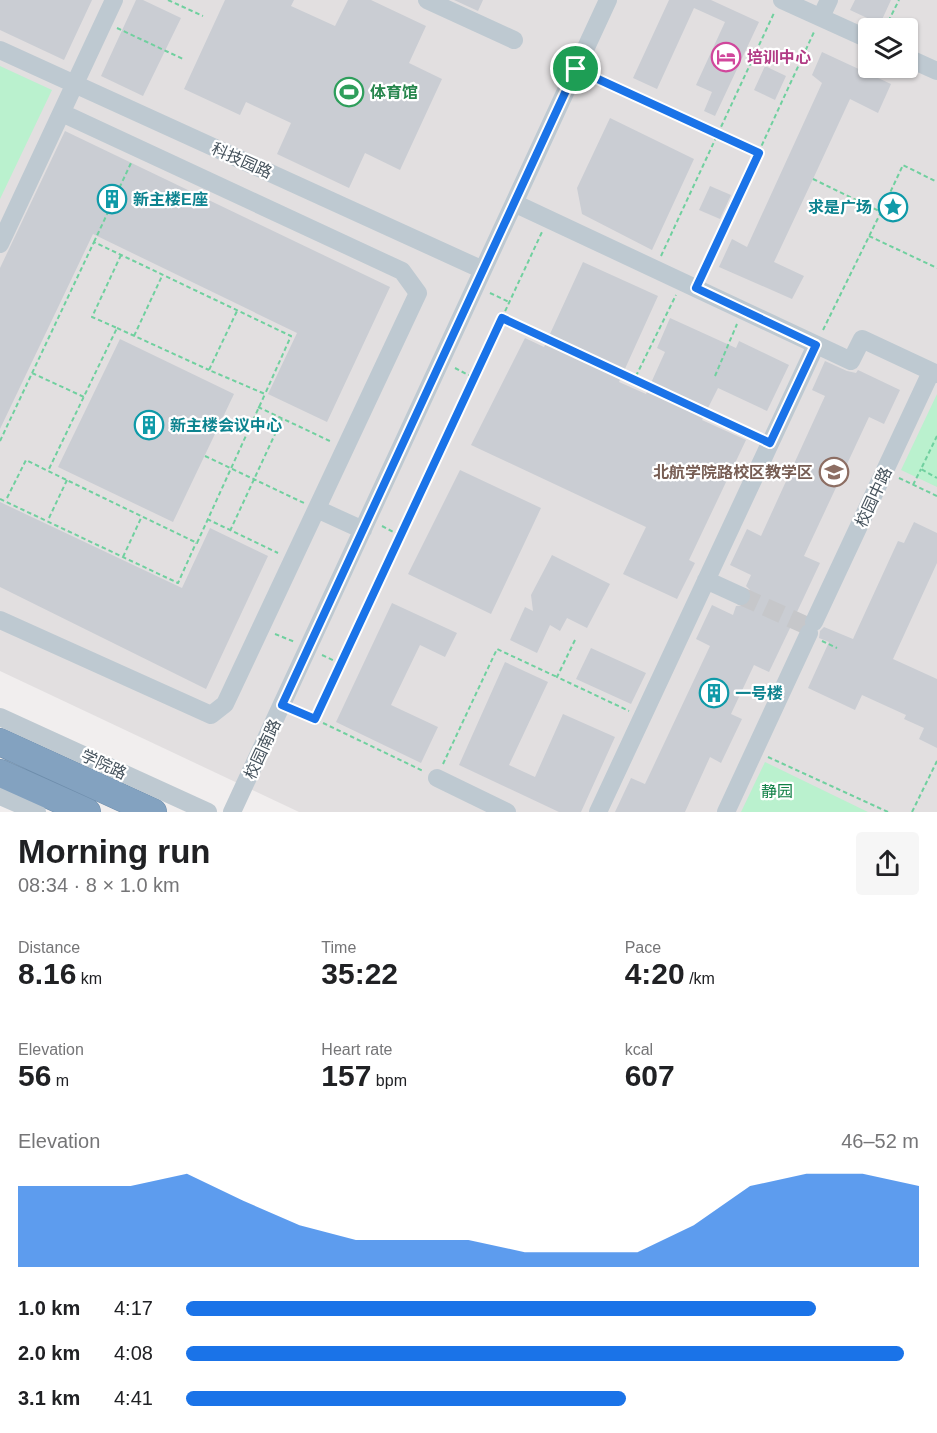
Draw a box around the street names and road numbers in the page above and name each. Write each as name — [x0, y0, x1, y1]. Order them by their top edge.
street label: 科技园路 — [209, 140, 274, 181]
street label: 校园中路 — [852, 465, 895, 530]
street label: 校园南路 — [241, 717, 284, 782]
street label: 学院路 — [78, 747, 129, 782]

